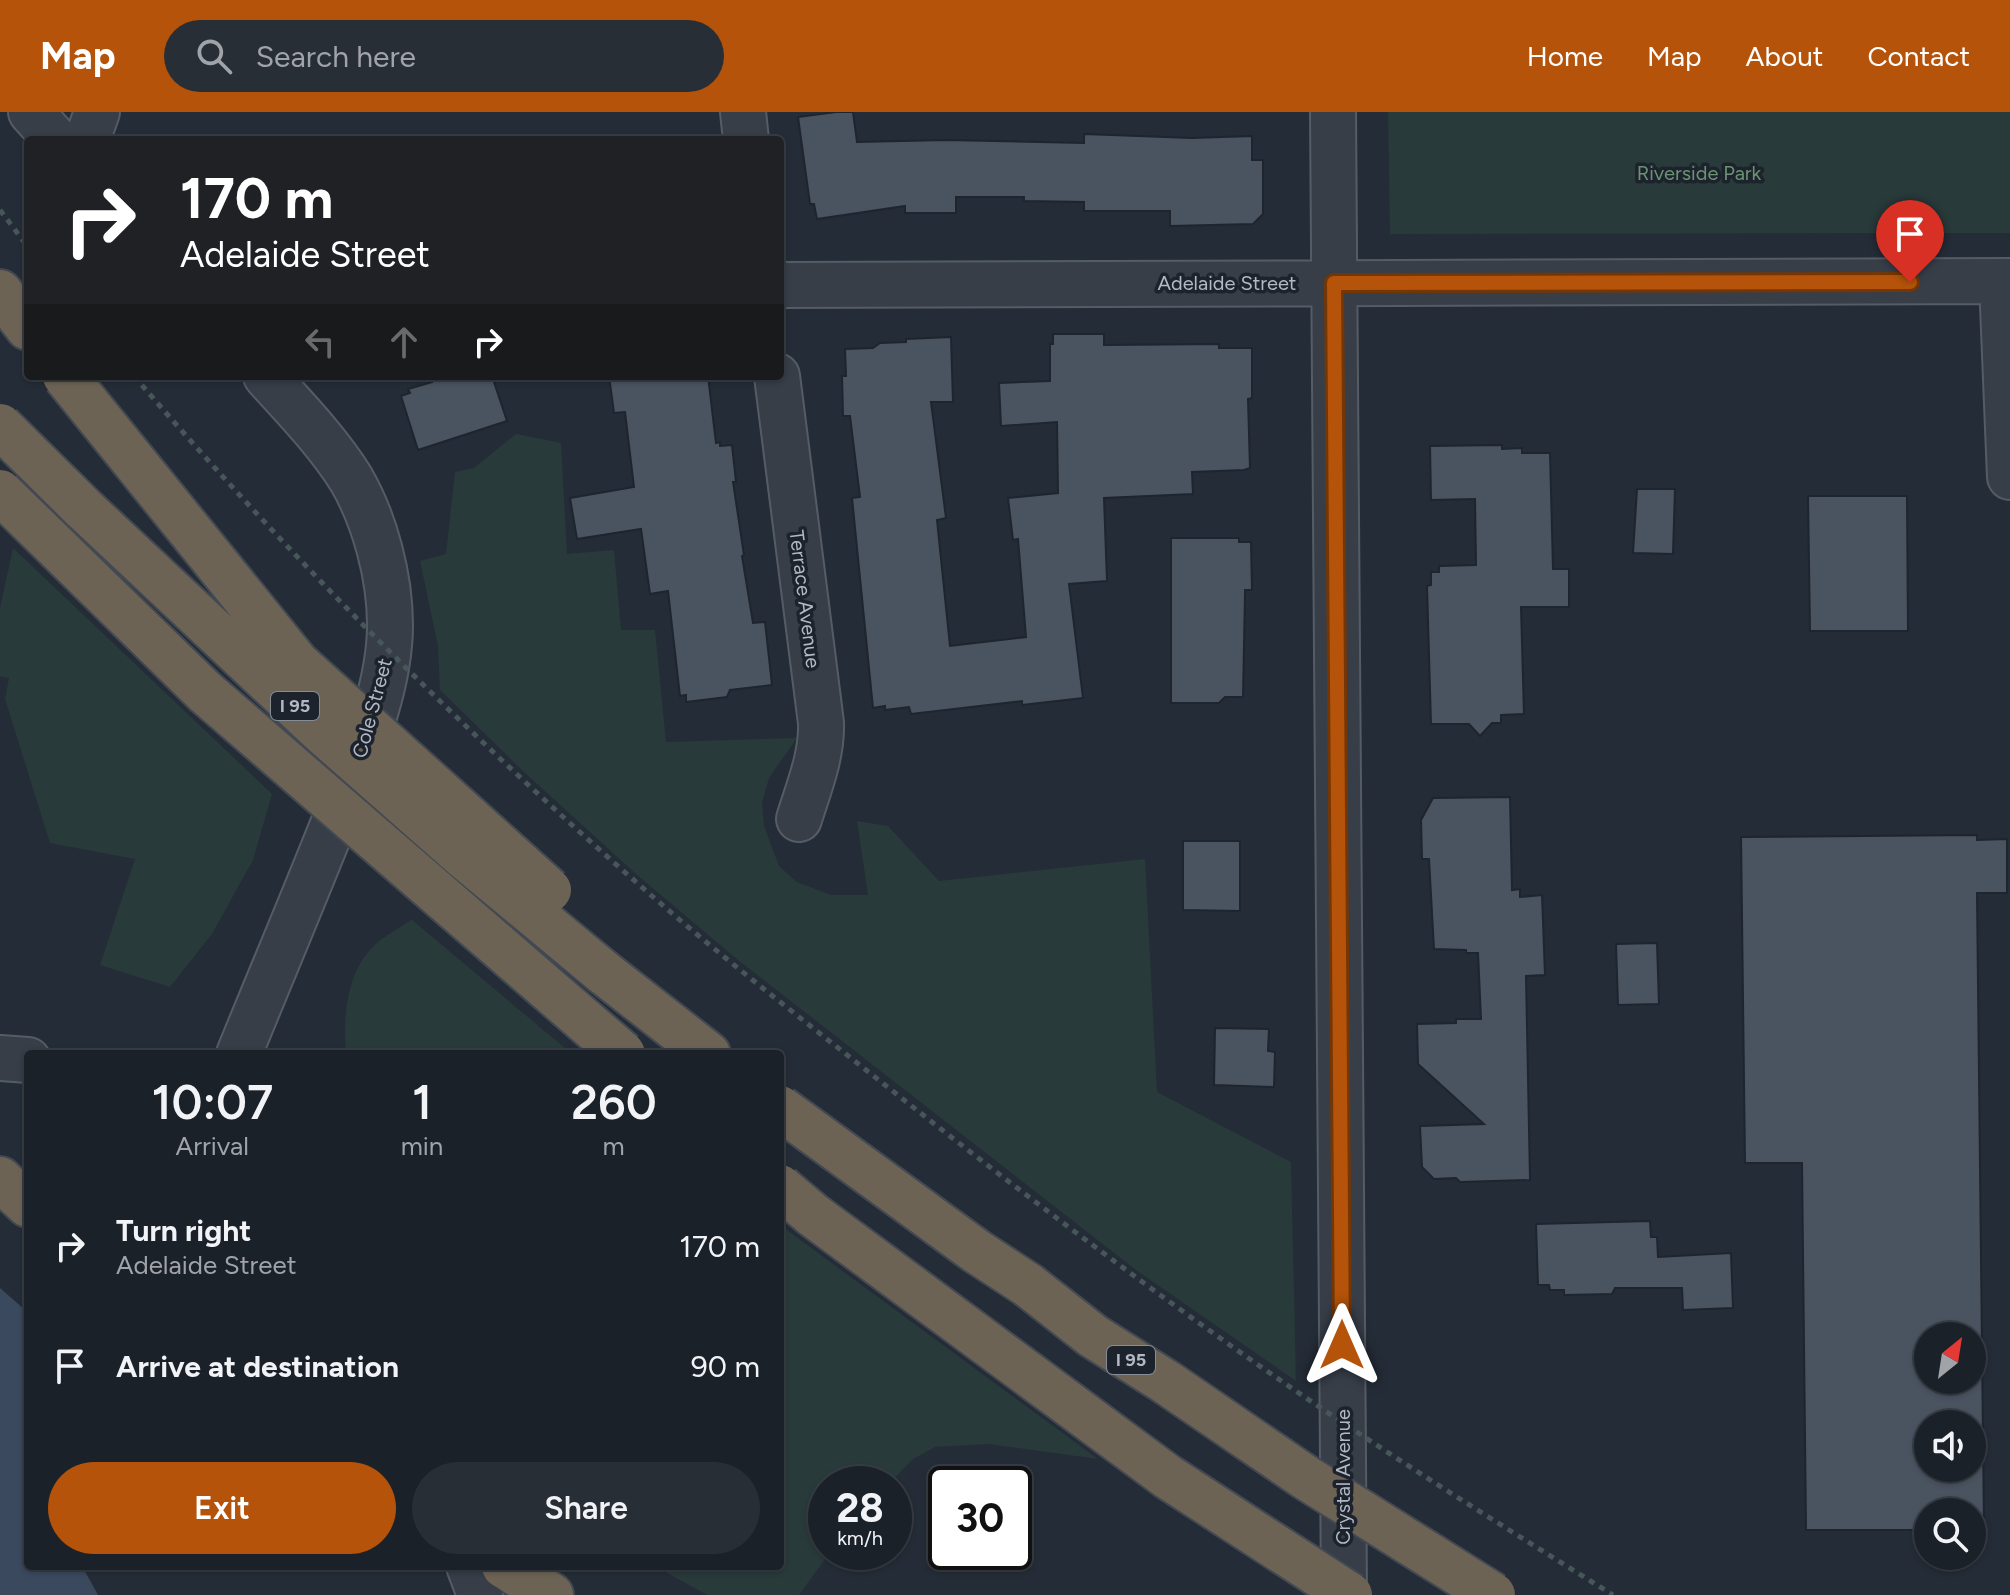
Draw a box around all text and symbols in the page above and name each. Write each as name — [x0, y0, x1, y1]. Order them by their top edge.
search box — [164, 20, 724, 92]
text: Map — [40, 33, 116, 79]
icon: search — [192, 34, 236, 78]
text: Search here — [256, 38, 416, 75]
text: Home — [1527, 39, 1603, 73]
text: Map — [1647, 39, 1702, 73]
text: About — [1746, 39, 1823, 73]
text: Contact — [1867, 39, 1970, 73]
park label: Riverside Park — [1637, 161, 1762, 185]
text: 170 m — [180, 165, 333, 232]
icon: right — [48, 168, 152, 272]
pin — [1876, 200, 1944, 282]
icon: arrive — [1888, 212, 1932, 256]
text: Adelaide Street — [180, 233, 430, 276]
street label: Adelaide Street — [1158, 271, 1296, 295]
icon: left — [298, 320, 342, 364]
icon: ahead — [382, 320, 426, 364]
icon: right — [466, 320, 510, 364]
street label: Terrace Avenue — [785, 529, 825, 669]
street label: Cole Street — [347, 655, 397, 761]
road number: I 95 — [271, 692, 319, 720]
text: 10:07 — [151, 1073, 273, 1131]
text: 1 — [412, 1073, 432, 1131]
text: 260 — [571, 1073, 657, 1131]
text: Arrival — [176, 1130, 249, 1162]
text: min — [401, 1130, 443, 1162]
text: m — [603, 1130, 625, 1162]
text: Turn right — [116, 1212, 251, 1249]
icon: right — [48, 1224, 92, 1268]
text: 170 m — [679, 1228, 760, 1265]
text: Adelaide Street — [116, 1249, 297, 1281]
position arrow — [1300, 1303, 1384, 1387]
north arrow — [1914, 1322, 1986, 1394]
map controls — [1914, 1322, 1986, 1570]
icon: arrive — [48, 1344, 92, 1388]
road number: I 95 — [1107, 1346, 1155, 1374]
text: Arrive at destination — [116, 1348, 399, 1385]
text: 90 m — [691, 1348, 760, 1385]
street label: Crystal Avenue — [1331, 1409, 1355, 1545]
button: sound — [1914, 1410, 1986, 1482]
button: Exit — [48, 1462, 396, 1554]
button: Share — [412, 1462, 760, 1554]
speed limit sign: 30 — [928, 1466, 1032, 1570]
text: 28 — [836, 1484, 884, 1532]
button: search — [1914, 1498, 1986, 1570]
text: km/h — [837, 1526, 883, 1550]

